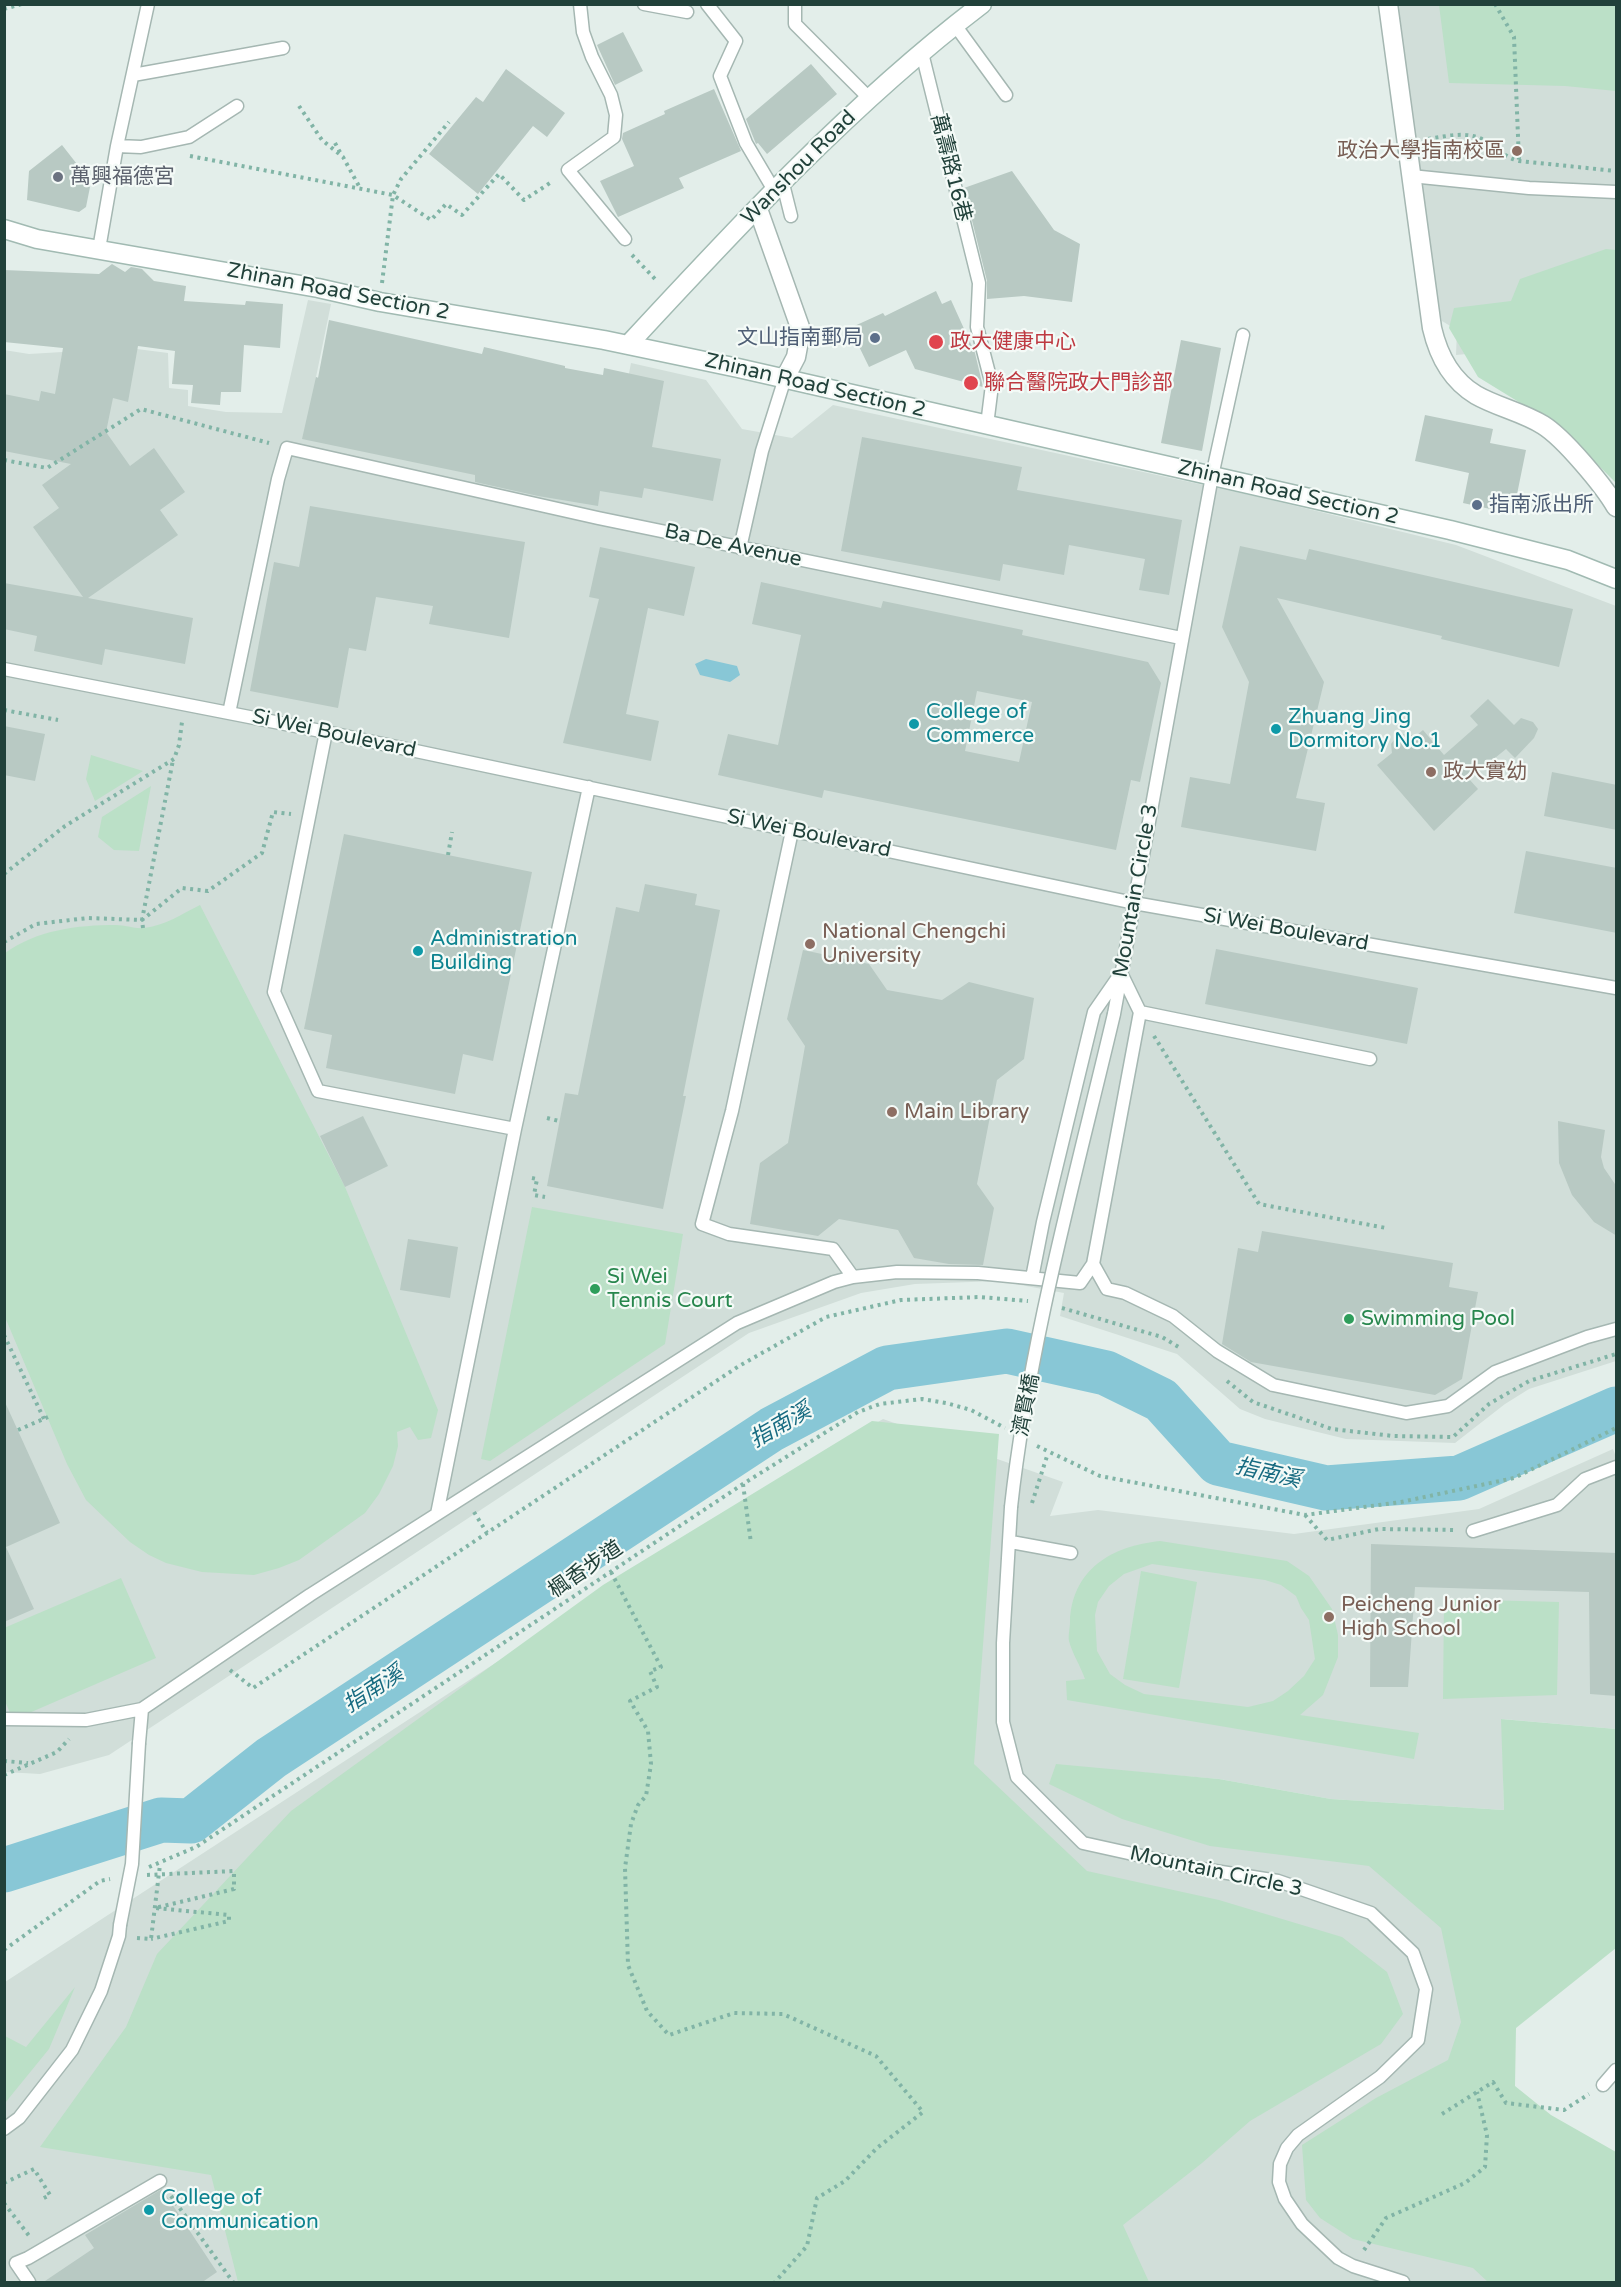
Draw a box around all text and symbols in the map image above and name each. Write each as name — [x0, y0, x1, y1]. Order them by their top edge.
street label: Wanshou Road — [736, 105, 862, 231]
street label: 萬壽路16巷 — [924, 111, 976, 225]
place label: 政治大學指南校區 — [1337, 138, 1505, 164]
marker: 政治大學指南校區 — [1510, 144, 1524, 158]
place label: 萬興福德宮 — [70, 164, 175, 190]
marker: 萬興福德宮 — [51, 170, 65, 184]
street label: Zhinan Road Section 2 — [225, 258, 451, 326]
place label: 文山指南郵局 — [737, 325, 863, 351]
place label: 政大健康中心 — [950, 329, 1076, 355]
marker: 文山指南郵局 — [868, 331, 882, 345]
marker: 政大健康中心 — [927, 333, 945, 351]
street label: Zhinan Road Section 2 — [702, 348, 928, 424]
place label: 聯合醫院政大門診部 — [984, 370, 1173, 396]
marker: 聯合醫院政大門診部 — [962, 374, 980, 392]
street label: Zhinan Road Section 2 — [1175, 455, 1401, 531]
place label: 指南派出所 — [1489, 492, 1594, 518]
marker: 指南派出所 — [1470, 498, 1484, 512]
street label: Ba De Avenue — [662, 519, 804, 573]
place label: College of Commerce — [926, 699, 1034, 749]
street label: Si Wei Boulevard — [250, 704, 418, 764]
place label: Zhuang Jing Dormitory No.1 — [1288, 704, 1442, 754]
marker: College of Commerce — [907, 717, 921, 731]
marker: Zhuang Jing Dormitory No.1 — [1269, 722, 1283, 736]
place label: 政大實幼 — [1443, 759, 1527, 785]
marker: 政大實幼 — [1424, 765, 1438, 779]
street label: Mountain Circle 3 — [1108, 802, 1164, 980]
street label: Si Wei Boulevard — [725, 804, 893, 864]
street label: Si Wei Boulevard — [1202, 903, 1370, 957]
place label: National Chengchi University — [822, 919, 1006, 969]
place label: Administration Building — [430, 926, 578, 976]
marker: National Chengchi University — [803, 937, 817, 951]
marker: Administration Building — [411, 944, 425, 958]
place label: Main Library — [904, 1099, 1029, 1125]
marker: Main Library — [885, 1105, 899, 1119]
place label: Si Wei Tennis Court — [607, 1264, 733, 1314]
marker: Si Wei Tennis Court — [588, 1282, 602, 1296]
place label: Swimming Pool — [1361, 1306, 1515, 1332]
marker: Swimming Pool — [1342, 1312, 1356, 1326]
street label: 濟賢橋 — [1009, 1372, 1045, 1438]
water label: 指南溪 — [746, 1398, 816, 1454]
water label: 指南溪 — [1233, 1454, 1303, 1494]
street label: 楓香步道 — [544, 1536, 628, 1604]
place label: Peicheng Junior High School — [1341, 1592, 1501, 1642]
marker: Peicheng Junior High School — [1322, 1610, 1336, 1624]
water label: 指南溪 — [339, 1661, 409, 1719]
street label: Mountain Circle 3 — [1127, 1841, 1305, 1903]
place label: College of Communication — [161, 2185, 319, 2235]
marker: College of Communication — [142, 2203, 156, 2217]

